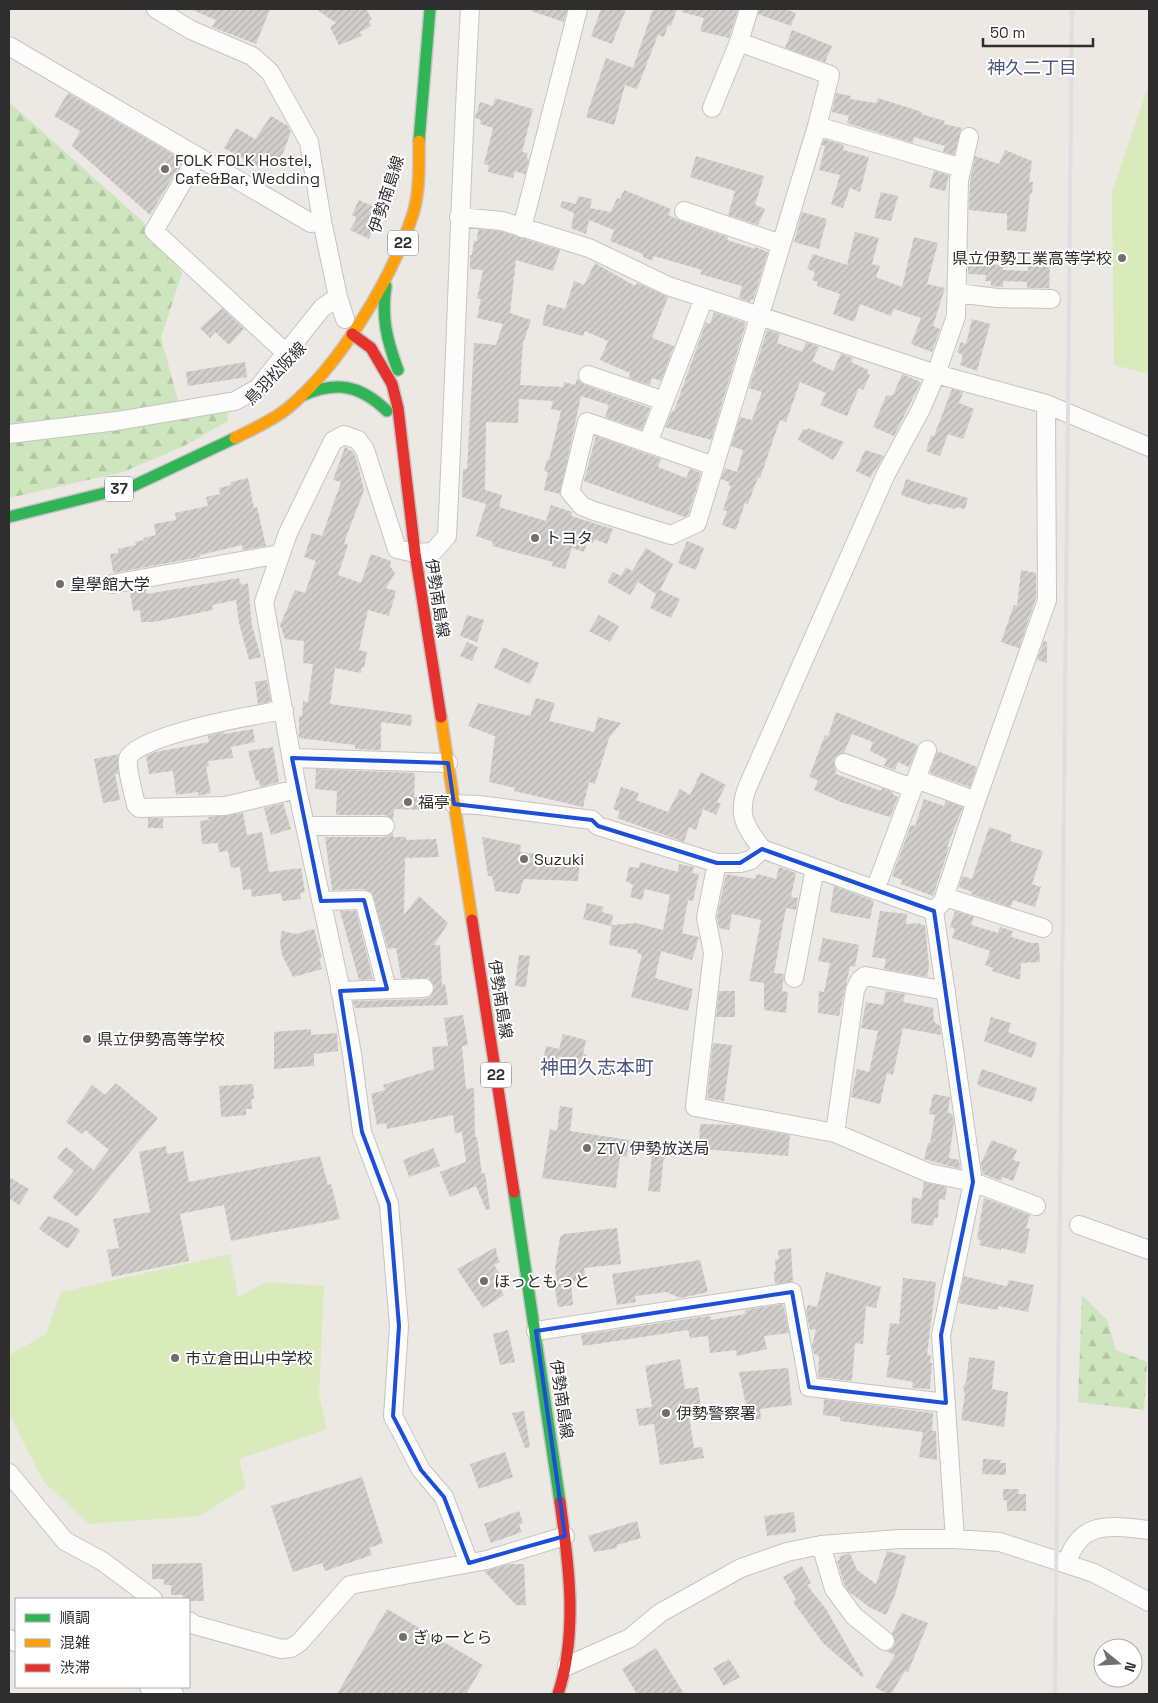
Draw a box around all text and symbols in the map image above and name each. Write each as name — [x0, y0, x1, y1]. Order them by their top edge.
scale bar — [983, 15, 1093, 47]
text: 50 m — [990, 23, 1025, 42]
district label: 神久二丁目 — [987, 56, 1077, 79]
place label: FOLK FOLK Hostel, Cafe&Bar, Wedding — [175, 150, 320, 189]
street label: 伊勢南島線 — [364, 153, 409, 235]
marker: FOLK FOLK Hostel, Cafe&Bar, Wedding — [159, 163, 171, 175]
road number: 22 — [388, 230, 418, 256]
place label: 県立伊勢工業高等学校 — [952, 248, 1112, 269]
marker: 県立伊勢工業高等学校 — [1116, 252, 1128, 264]
street label: 鳥羽松阪線 — [240, 337, 311, 409]
road number: 37 — [105, 476, 133, 502]
place label: トヨタ — [545, 528, 593, 549]
marker: トヨタ — [529, 532, 541, 544]
street label: 伊勢南島線 — [421, 557, 454, 639]
place label: 皇學館大学 — [70, 574, 150, 595]
marker: 皇學館大学 — [54, 578, 66, 590]
place label: 福亭 — [418, 792, 450, 813]
marker: 福亭 — [402, 796, 414, 808]
place label: Suzuki — [534, 849, 584, 870]
marker: Suzuki — [518, 853, 530, 865]
street label: 伊勢南島線 — [484, 958, 517, 1040]
place label: 県立伊勢高等学校 — [97, 1029, 225, 1050]
marker: 県立伊勢高等学校 — [81, 1033, 93, 1045]
district label: 神田久志本町 — [540, 1055, 654, 1080]
road number: 22 — [481, 1062, 511, 1088]
place label: ZTV 伊勢放送局 — [597, 1138, 709, 1159]
marker: ZTV 伊勢放送局 — [581, 1142, 593, 1154]
place label: ほっともっと — [494, 1271, 590, 1292]
marker: ほっともっと — [478, 1275, 490, 1287]
place label: 市立倉田山中学校 — [185, 1348, 313, 1369]
marker: 市立倉田山中学校 — [169, 1352, 181, 1364]
street label: 伊勢南島線 — [546, 1358, 577, 1440]
place label: 伊勢警察署 — [676, 1403, 756, 1424]
marker: 伊勢警察署 — [660, 1407, 672, 1419]
legend — [15, 1598, 190, 1688]
text: 順調 — [60, 1608, 90, 1627]
place label: ぎゅーとら — [413, 1627, 493, 1648]
marker: ぎゅーとら — [397, 1631, 409, 1643]
text: 混雑 — [60, 1633, 90, 1652]
north arrow — [1093, 1638, 1143, 1688]
text: 渋滞 — [60, 1658, 90, 1677]
text: N — [1120, 1660, 1140, 1674]

